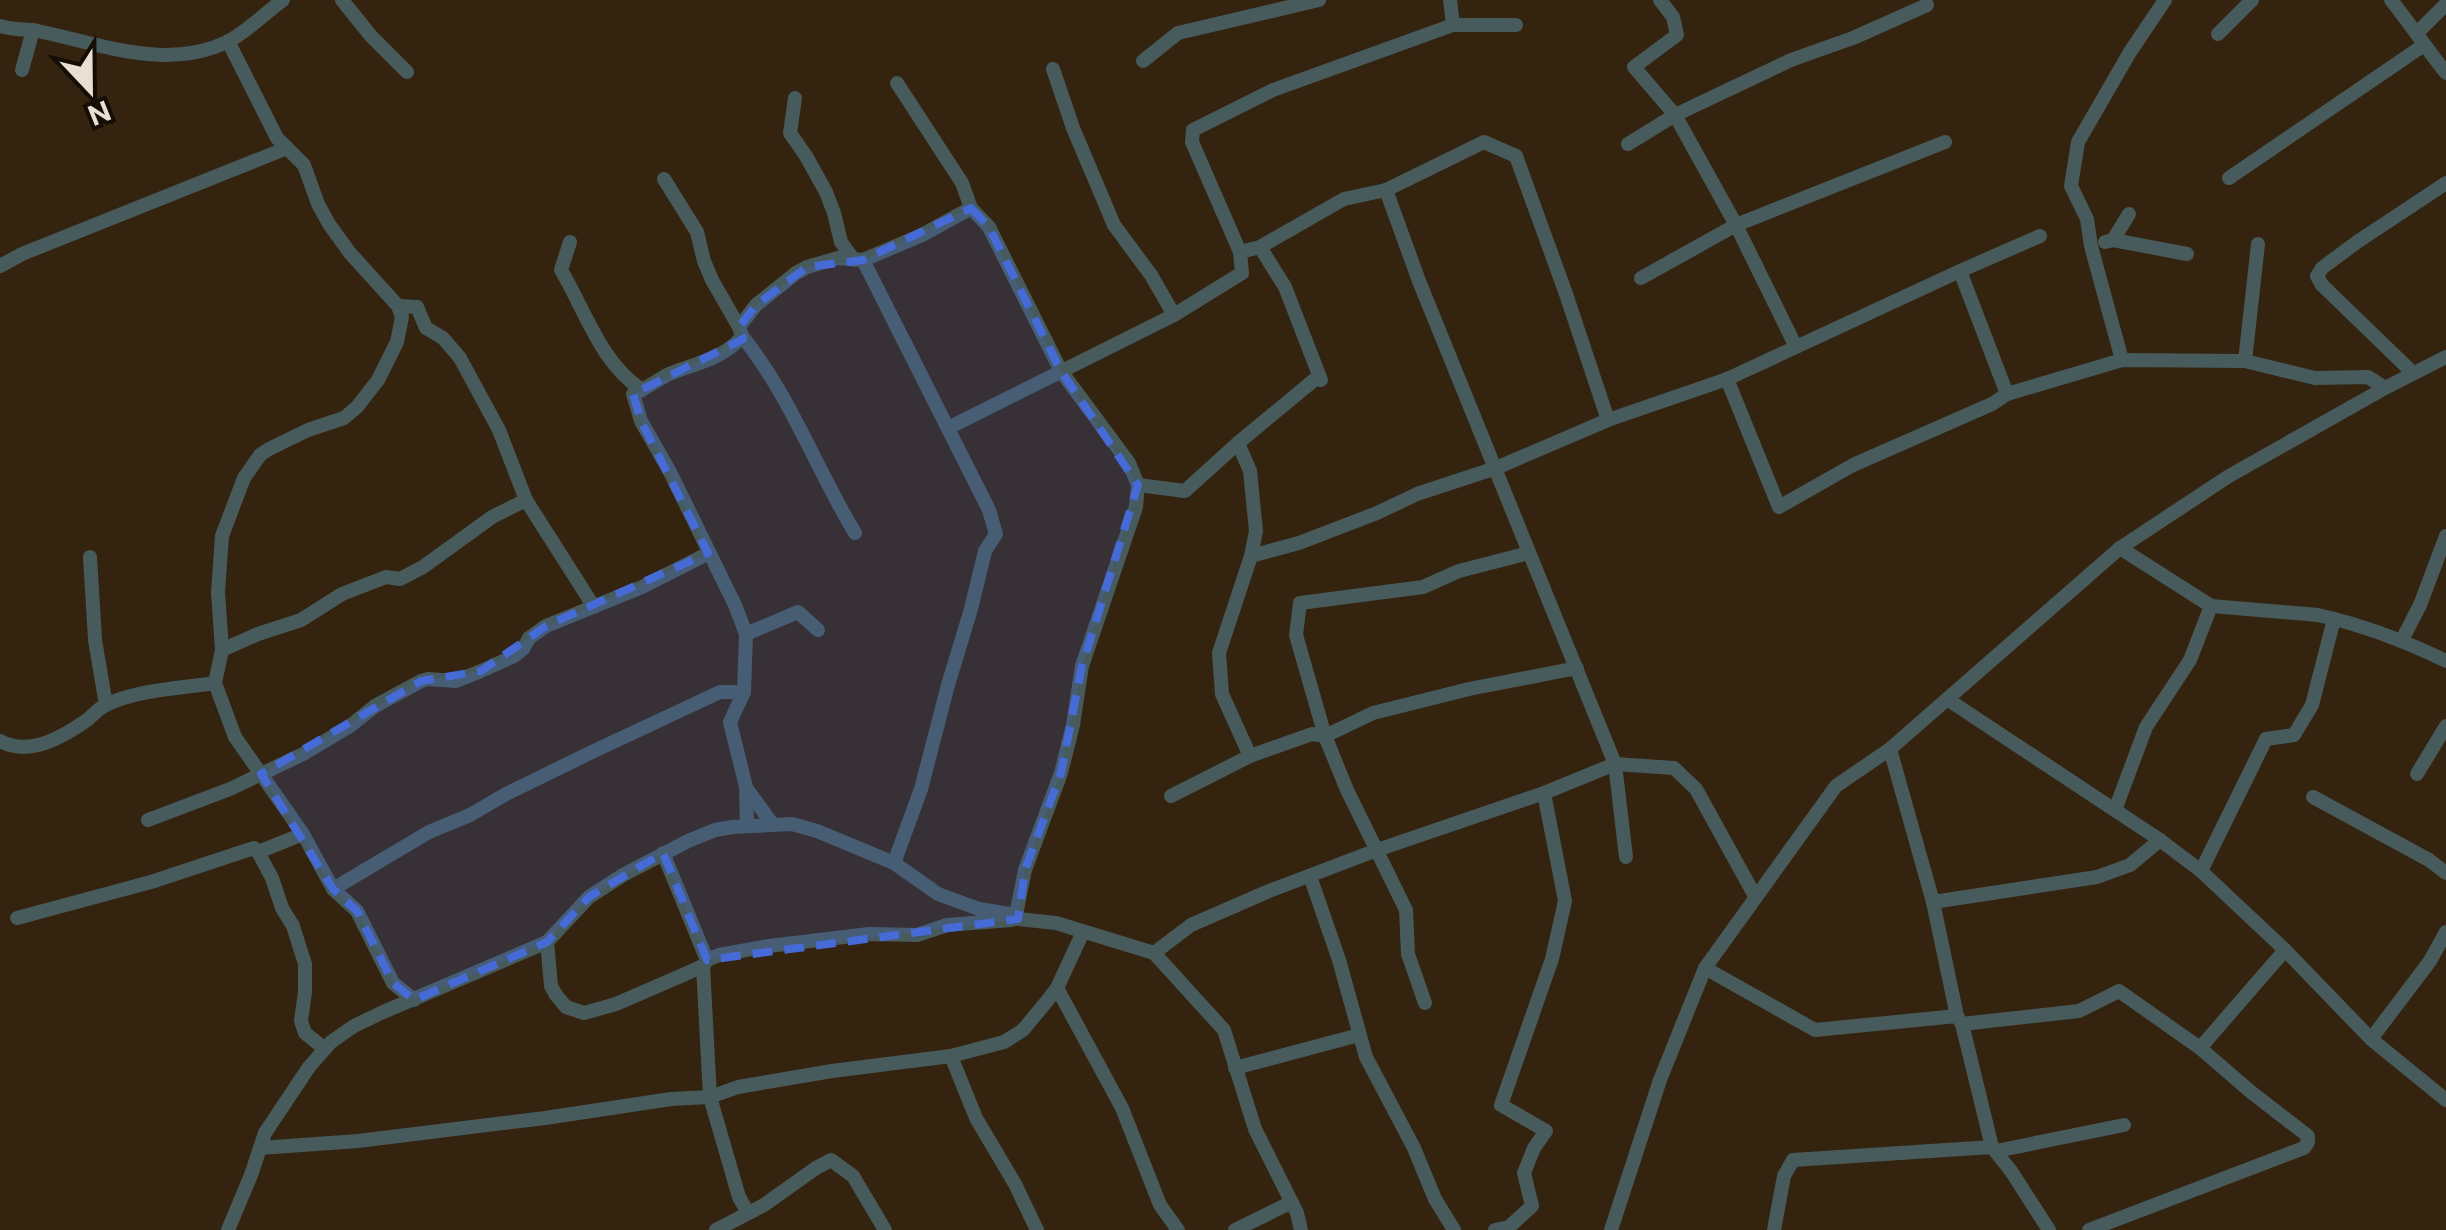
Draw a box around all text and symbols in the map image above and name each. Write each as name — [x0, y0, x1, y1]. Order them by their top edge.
north arrow — [40, 40, 140, 140]
text: N — [83, 94, 116, 133]

